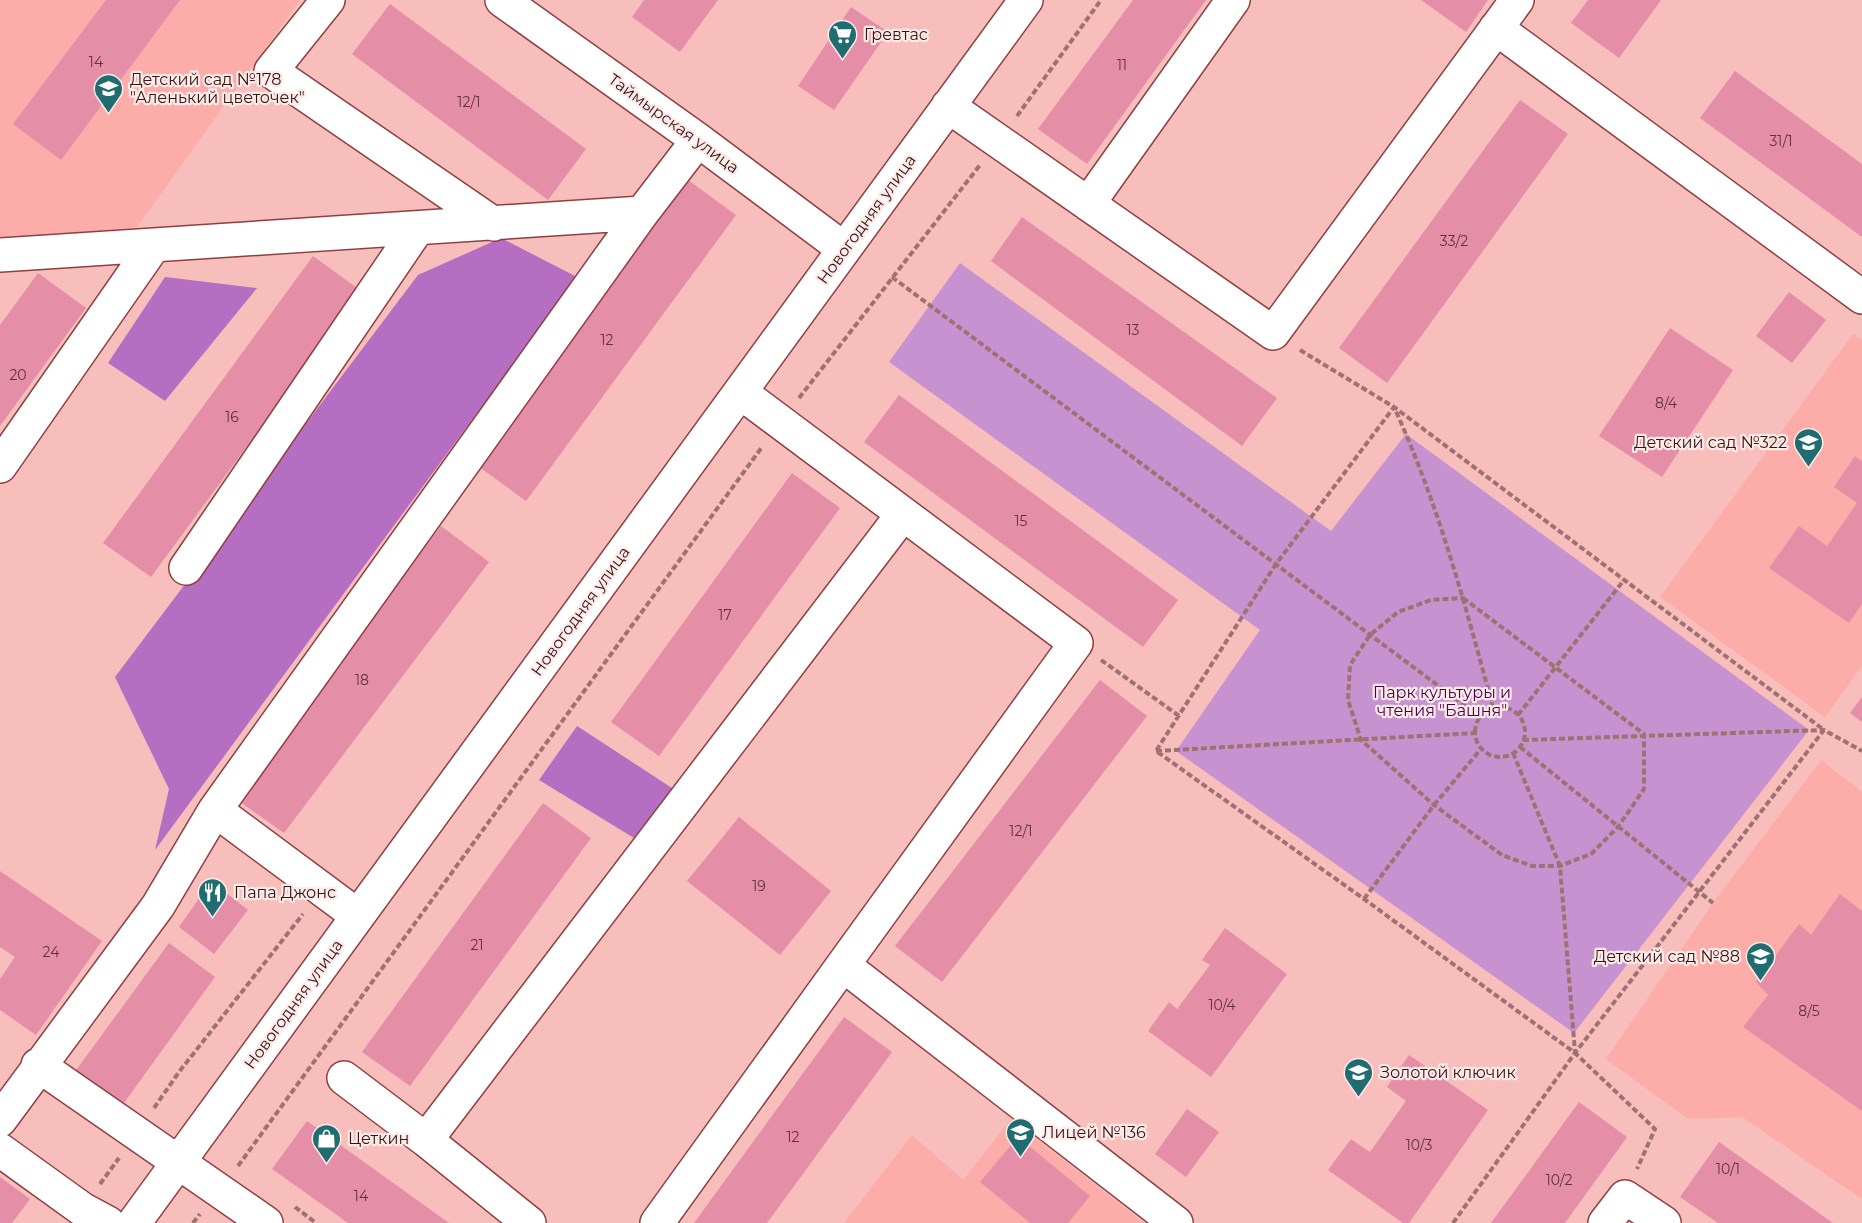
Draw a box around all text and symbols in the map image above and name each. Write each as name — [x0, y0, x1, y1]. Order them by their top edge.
supermarket icon: Гревтас — [827, 18, 859, 60]
place label: Гревтас — [864, 25, 928, 44]
house number: 14 — [89, 53, 104, 71]
house number: 11 — [1117, 56, 1127, 74]
place label: Детский сад №178 "Аленький цветочек" — [130, 70, 305, 107]
street label: Таймырская улица — [605, 70, 743, 177]
school or university icon: Детский сад №178 "Аленький цветочек" — [93, 72, 125, 114]
house number: 12/1 — [457, 93, 481, 111]
house number: 31/1 — [1769, 132, 1793, 150]
street label: Новогодняя улица — [813, 151, 920, 288]
house number: 33/2 — [1440, 232, 1468, 250]
house number: 13 — [1127, 321, 1140, 339]
house number: 12 — [600, 331, 614, 349]
house number: 20 — [9, 366, 27, 384]
house number: 8/4 — [1655, 394, 1678, 412]
house number: 16 — [225, 408, 239, 426]
school or university icon: Детский сад №322 — [1792, 426, 1824, 468]
place label: Детский сад №322 — [1634, 433, 1787, 452]
house number: 15 — [1015, 512, 1028, 530]
street label: Новогодняя улица — [527, 543, 634, 680]
house number: 17 — [718, 606, 732, 624]
house number: 18 — [355, 671, 369, 689]
park label: Парк культуры и чтения "Башня" — [1373, 683, 1511, 720]
house number: 12/1 — [1009, 822, 1033, 840]
restaurant icon: Папа Джонс — [197, 876, 229, 918]
house number: 19 — [752, 877, 766, 895]
place label: Папа Джонс — [234, 883, 336, 902]
street label: Новогодняя улица — [240, 936, 347, 1073]
house number: 21 — [470, 936, 484, 954]
school or university icon: Детский сад №88 — [1745, 940, 1777, 982]
house number: 24 — [43, 943, 60, 961]
place label: Детский сад №88 — [1594, 947, 1740, 966]
house number: 10/4 — [1208, 996, 1236, 1014]
house number: 8/5 — [1798, 1002, 1820, 1020]
school or university icon: Золотой ключик — [1343, 1056, 1375, 1098]
place label: Золотой ключик — [1380, 1063, 1516, 1082]
school or university icon: Лицей №136 — [1005, 1116, 1037, 1158]
shop icon: Цеткин — [311, 1122, 343, 1164]
place label: Лицей №136 — [1042, 1123, 1146, 1142]
house number: 12 — [786, 1128, 800, 1146]
place label: Цеткин — [348, 1129, 409, 1148]
house number: 10/3 — [1406, 1136, 1432, 1154]
house number: 10/1 — [1716, 1160, 1740, 1178]
house number: 10/2 — [1546, 1171, 1572, 1189]
house number: 14 — [354, 1187, 369, 1205]

